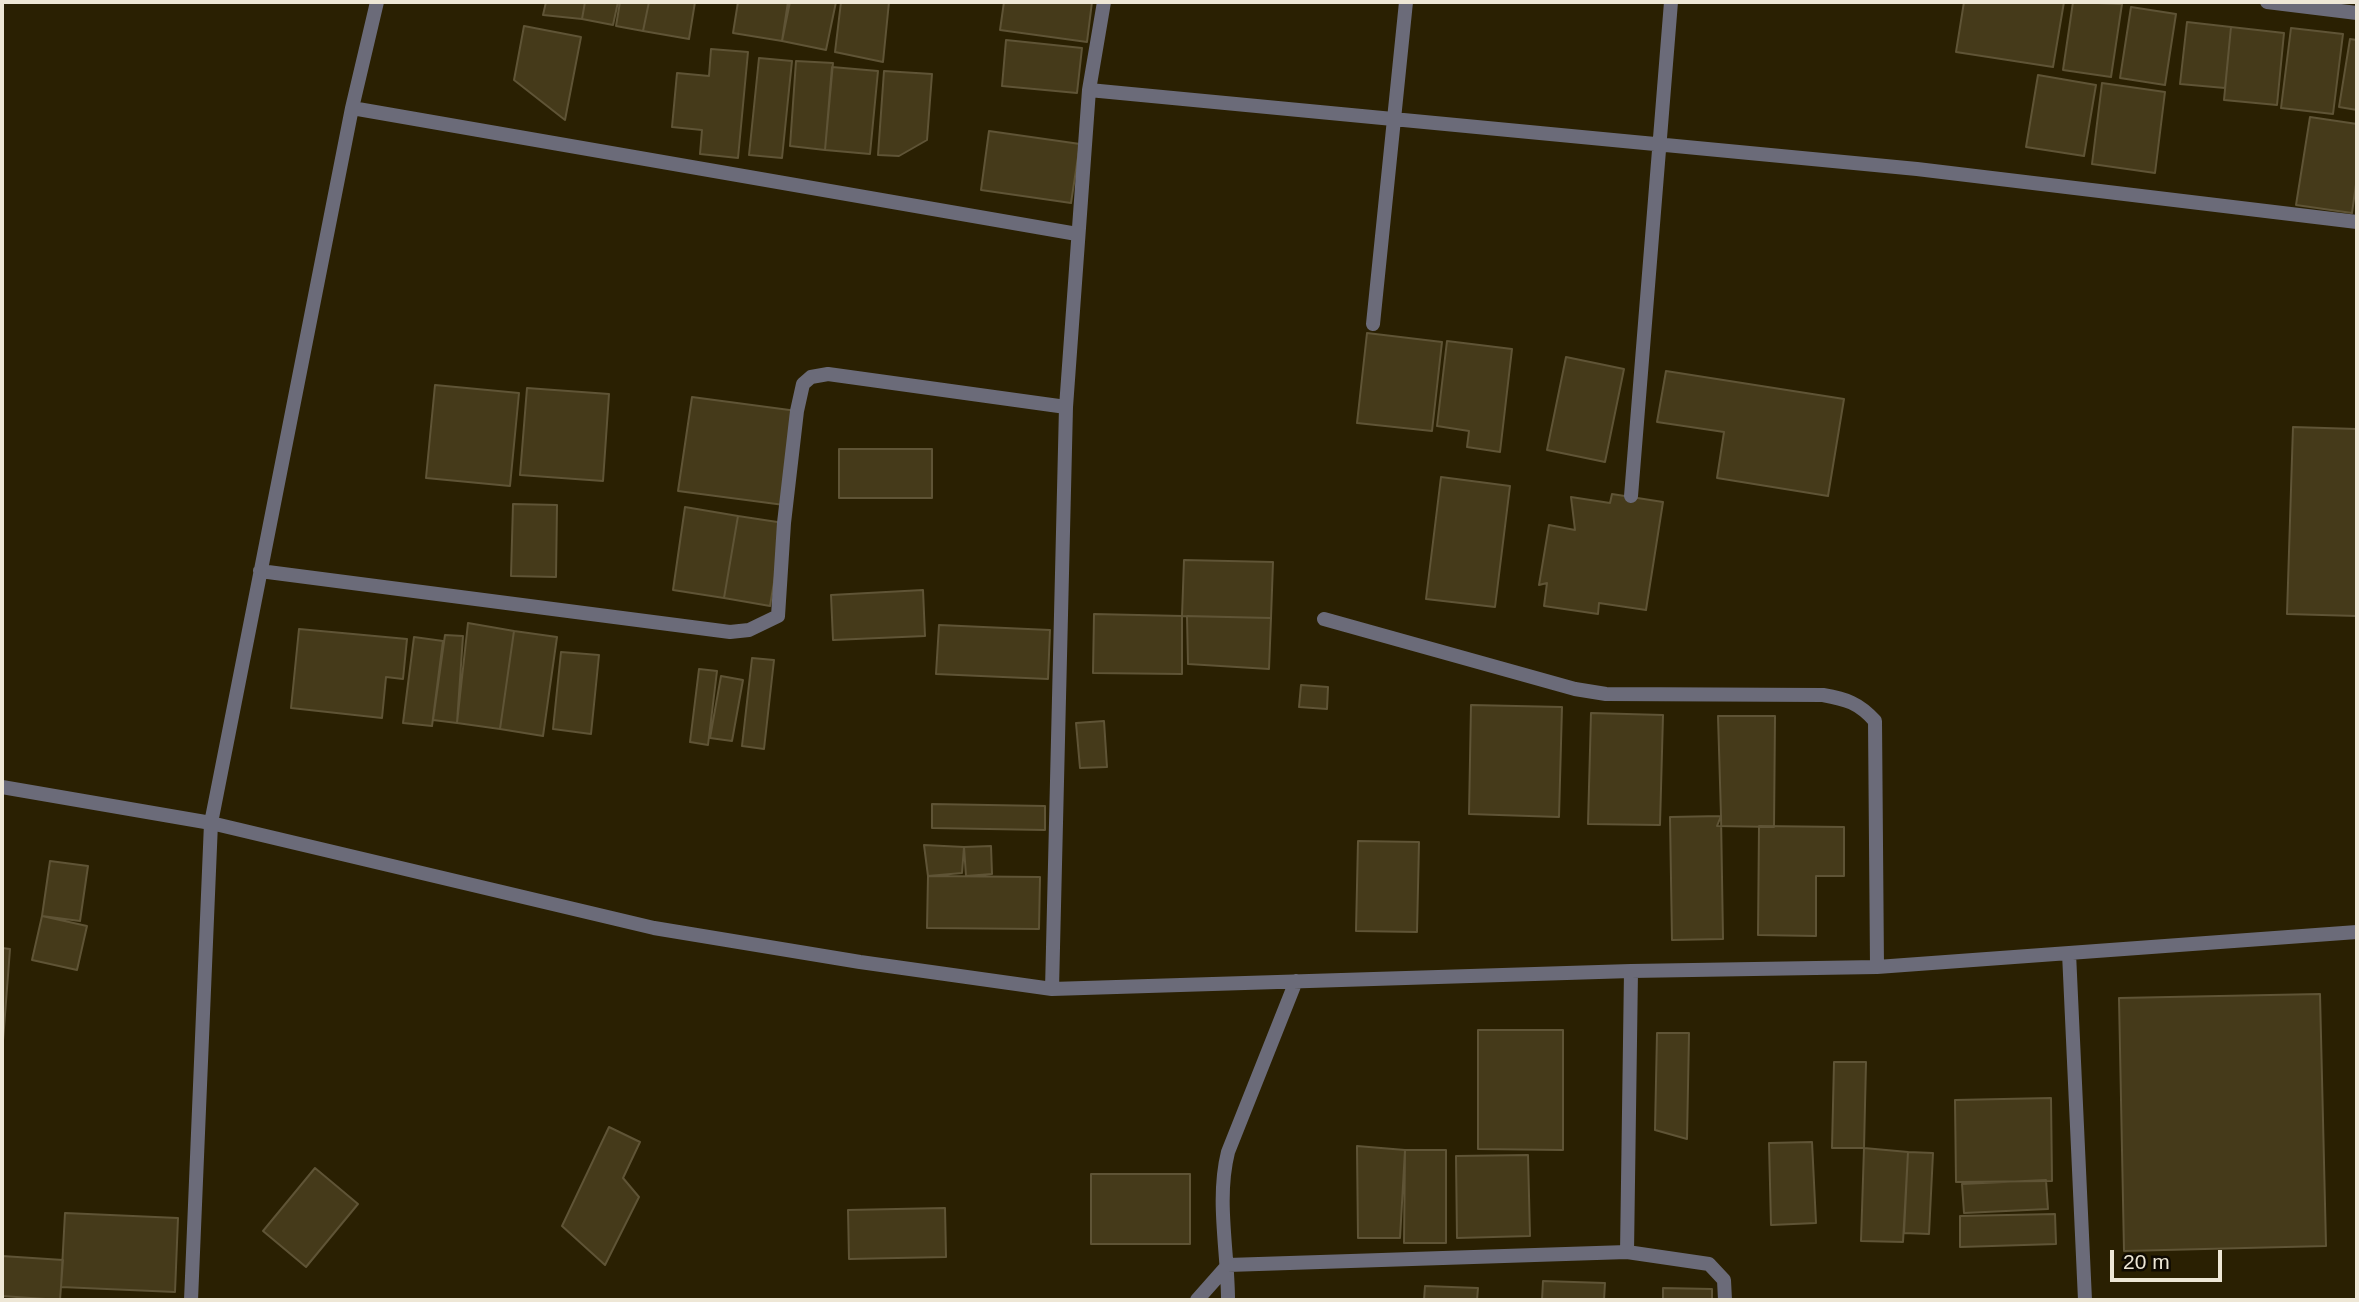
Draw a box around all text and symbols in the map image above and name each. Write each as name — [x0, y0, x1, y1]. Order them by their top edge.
scale bar — [2114, 1236, 2226, 1280]
text: 20 m — [2123, 1250, 2170, 1273]

